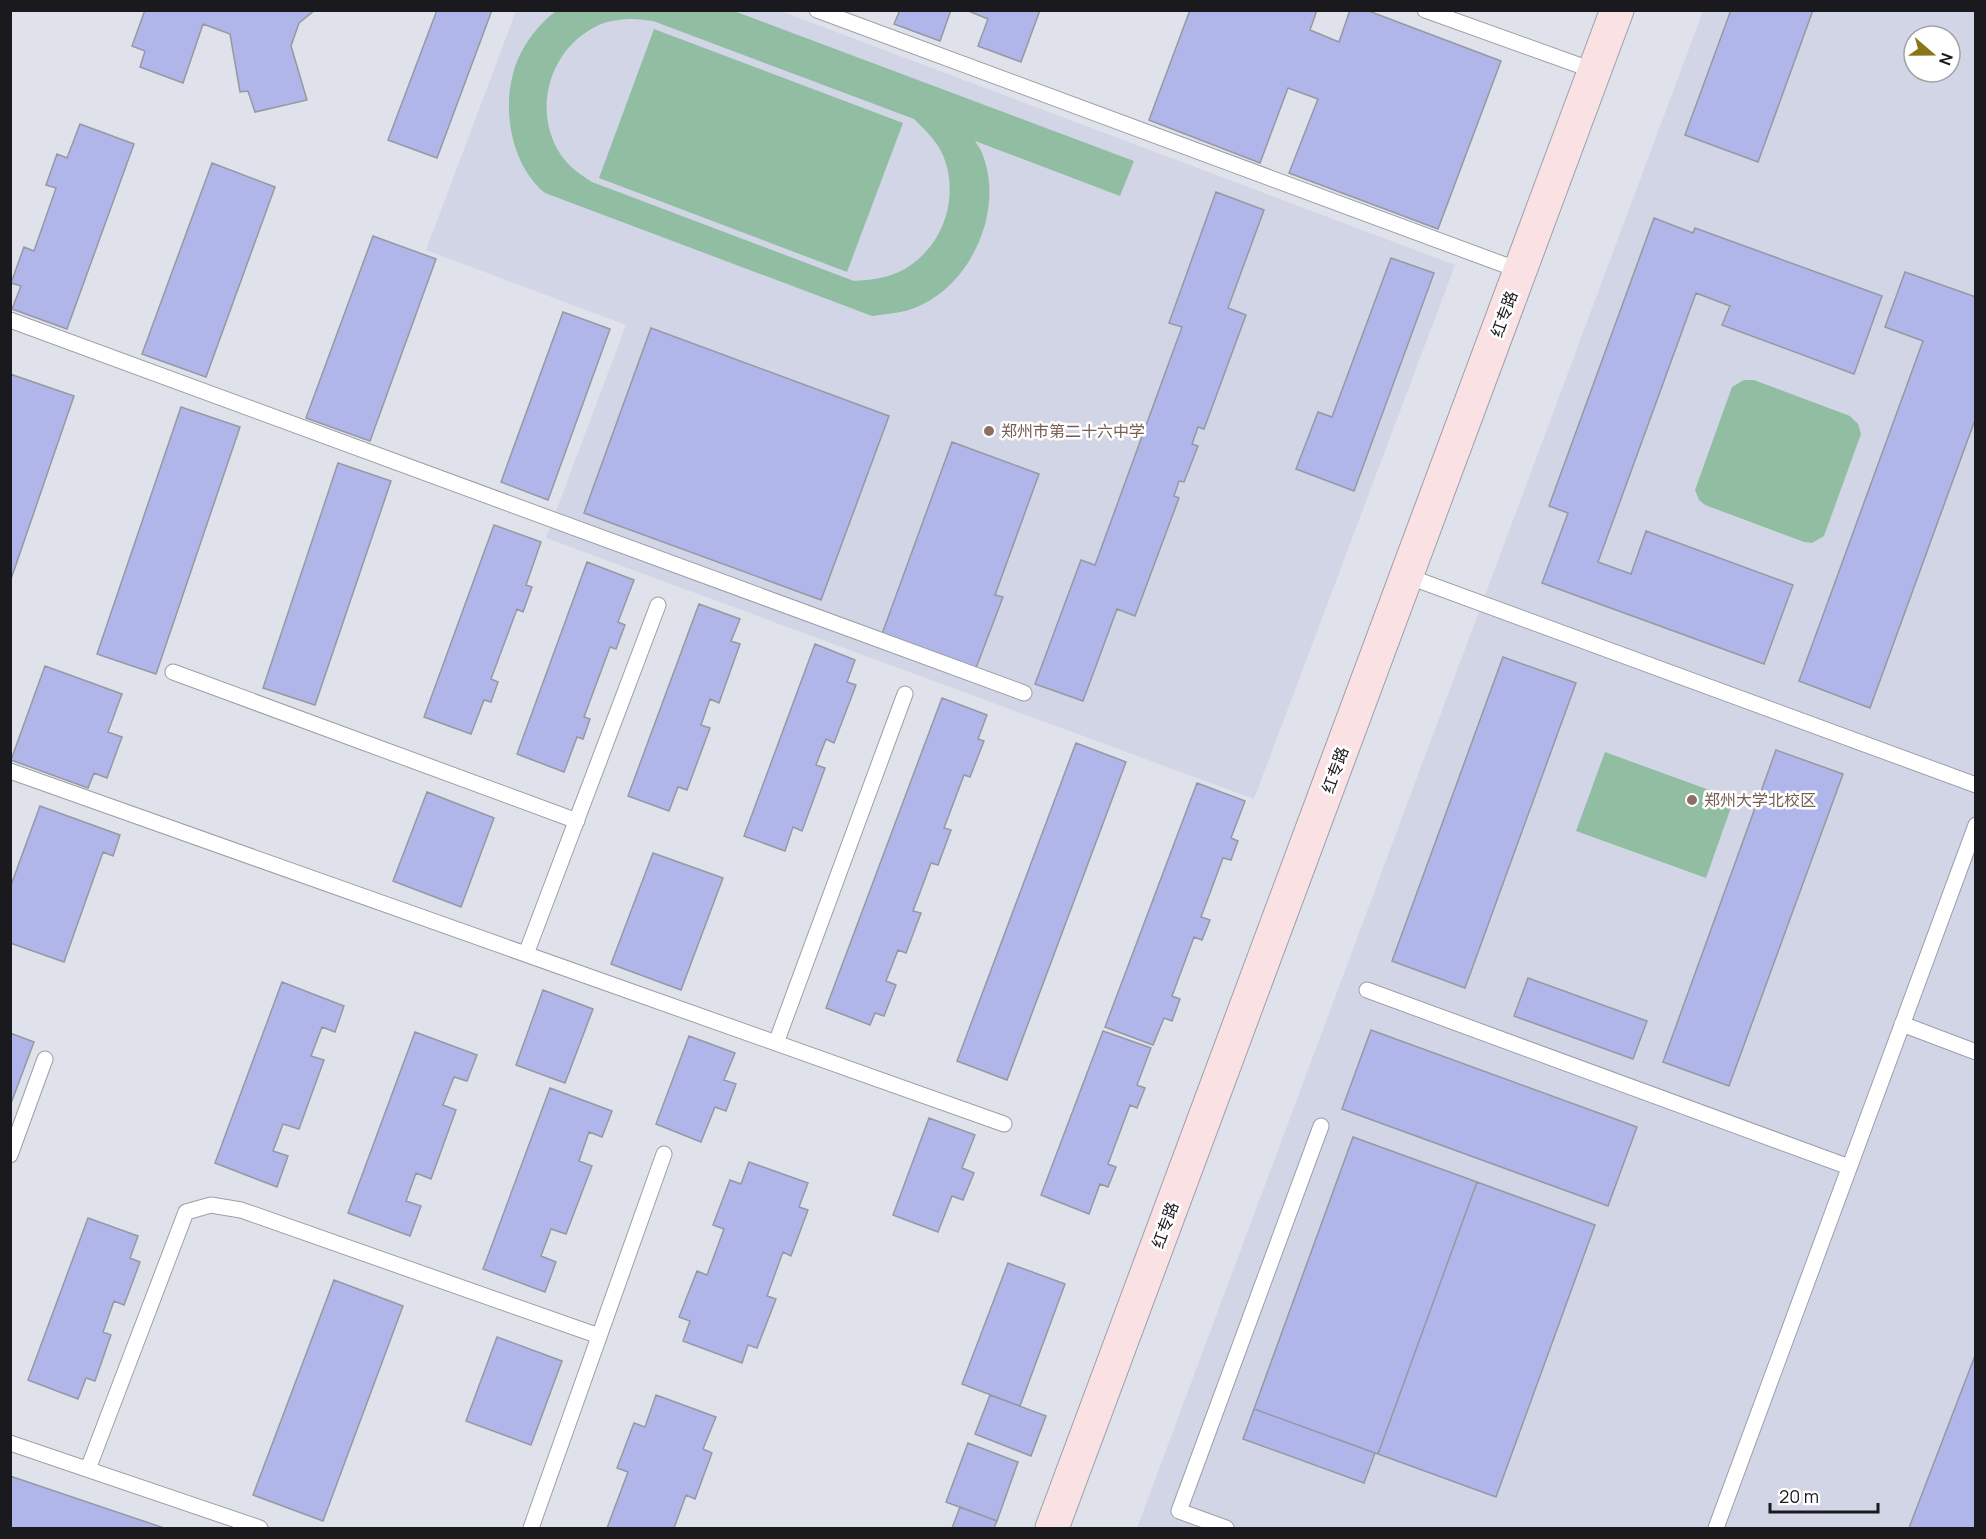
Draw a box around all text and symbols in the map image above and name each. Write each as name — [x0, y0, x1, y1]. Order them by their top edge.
north arrow — [1902, 24, 1962, 84]
text: N — [1934, 50, 1958, 68]
street label: 红专路 — [1485, 288, 1523, 340]
place label: 郑州市第二十六中学 — [1001, 420, 1145, 442]
marker: 郑州市第二十六中学 — [982, 424, 996, 438]
street label: 红专路 — [1316, 744, 1354, 796]
place label: 郑州大学北校区 — [1704, 789, 1816, 811]
marker: 郑州大学北校区 — [1685, 793, 1699, 807]
street label: 红专路 — [1146, 1199, 1184, 1251]
scale bar — [1770, 1476, 1878, 1514]
text: 20 m — [1779, 1484, 1819, 1508]

